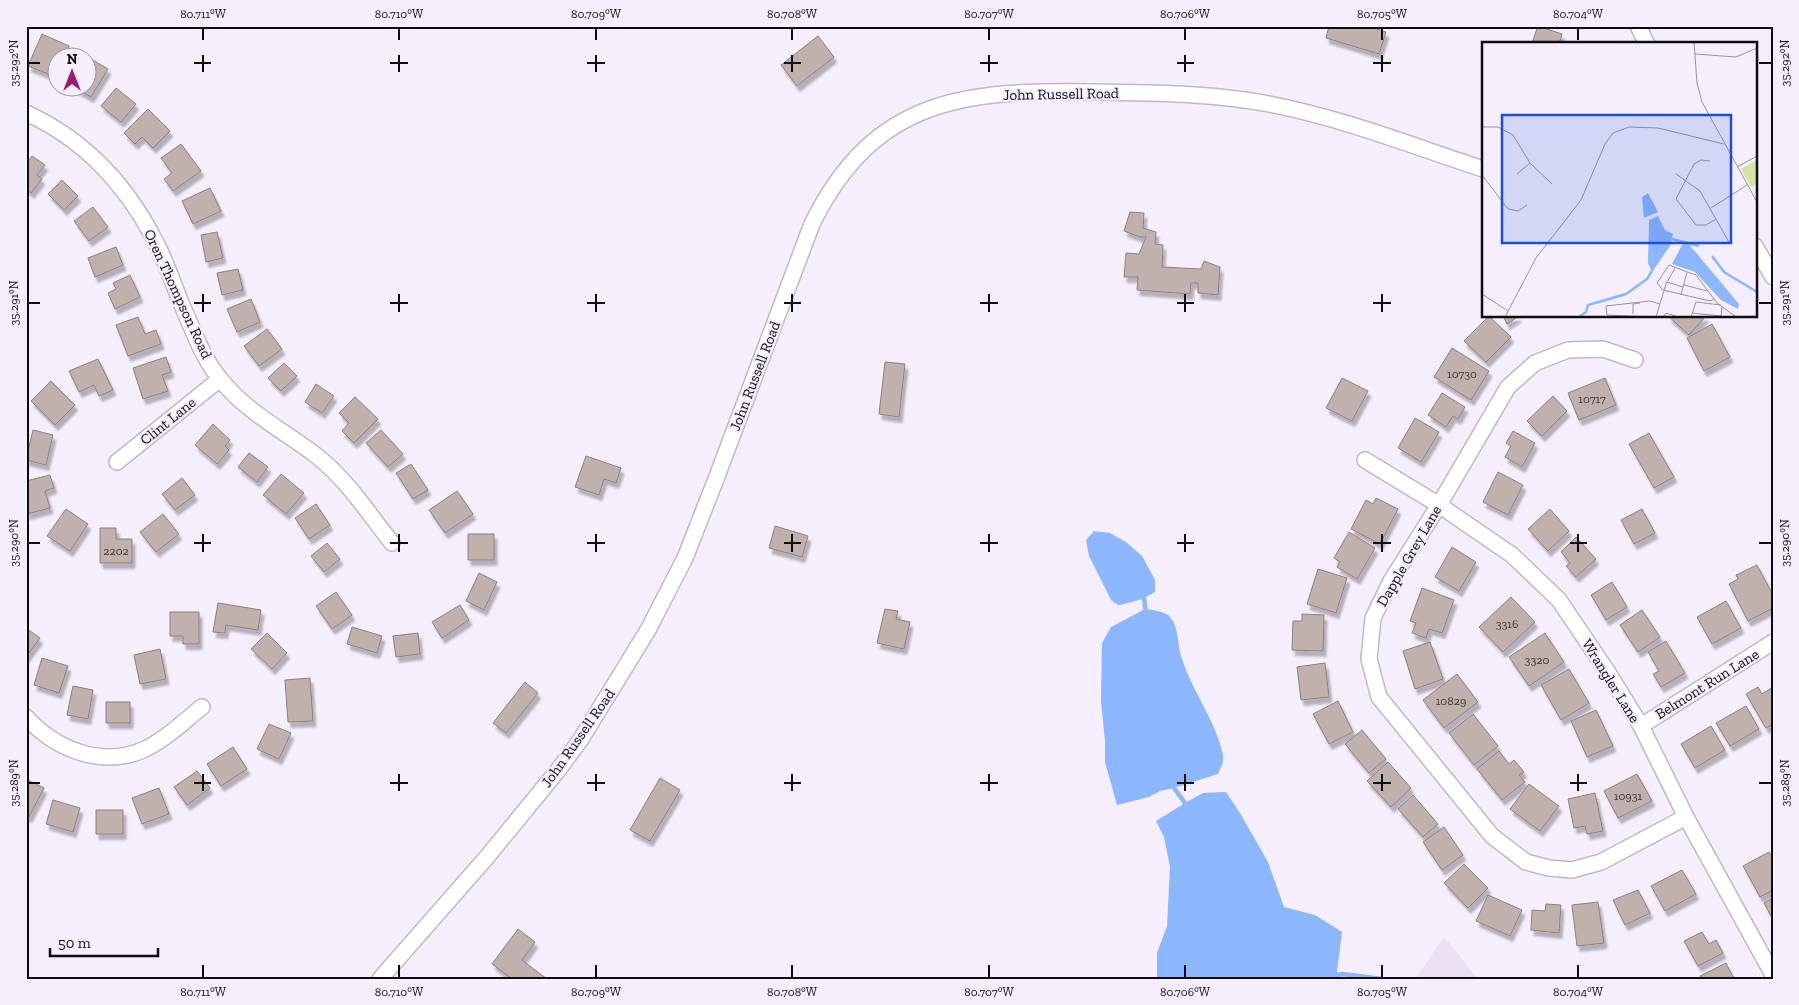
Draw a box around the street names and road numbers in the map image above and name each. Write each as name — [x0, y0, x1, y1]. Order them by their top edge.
street label: John Russell Road — [1003, 84, 1120, 104]
street label: Oren Thompson Road — [140, 226, 216, 362]
street label: John Russell Road — [726, 318, 784, 433]
street label: Clint Lane — [136, 393, 200, 449]
street label: Dapple Grey Lane — [1373, 502, 1445, 610]
street label: Wrangler Lane — [1578, 636, 1644, 726]
street label: Belmont Run Lane — [1652, 645, 1762, 723]
street label: John Russell Road — [537, 685, 619, 791]

